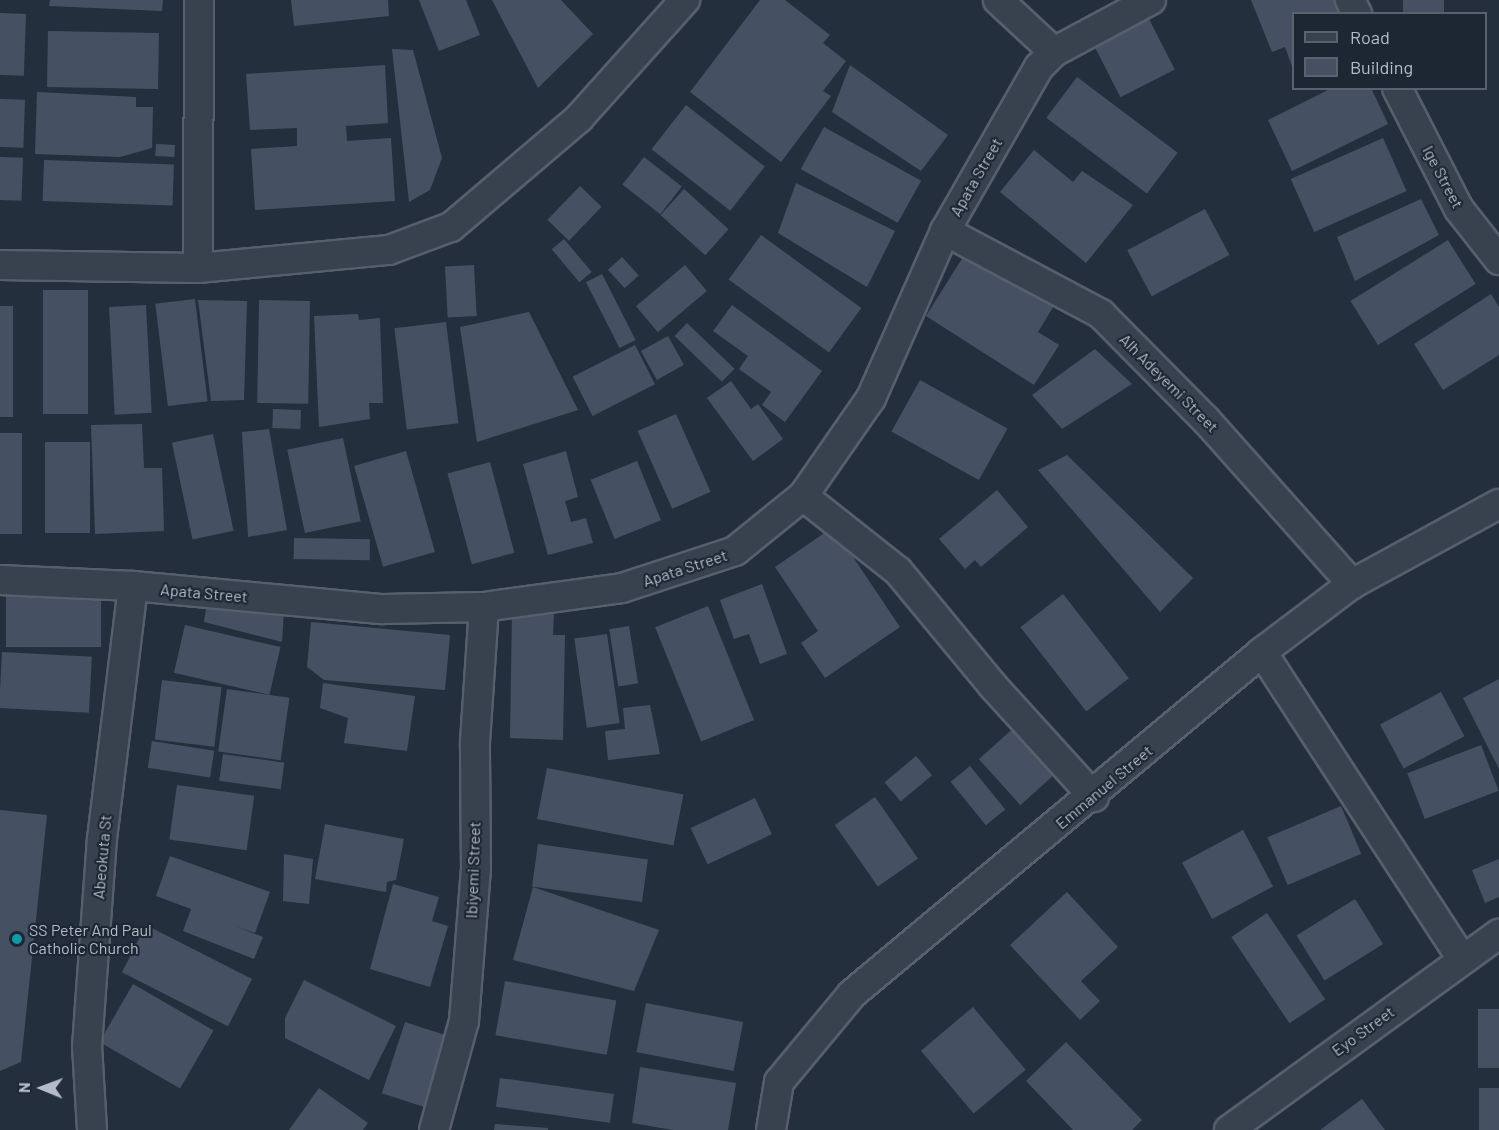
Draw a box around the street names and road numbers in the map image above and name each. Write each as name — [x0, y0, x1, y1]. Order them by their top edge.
street label: Apata Street — [946, 134, 1006, 220]
street label: Ige Street — [1419, 142, 1467, 212]
street label: Alh Adeyemi Street — [1116, 330, 1222, 436]
street label: Apata Street — [640, 545, 730, 591]
street label: Apata Street — [160, 580, 248, 606]
street label: Emmanuel Street — [1052, 741, 1156, 833]
street label: Abeokuta St — [89, 814, 115, 900]
street label: Ibiyemi Street — [462, 821, 484, 919]
street label: Eyo Street — [1328, 1002, 1398, 1060]

